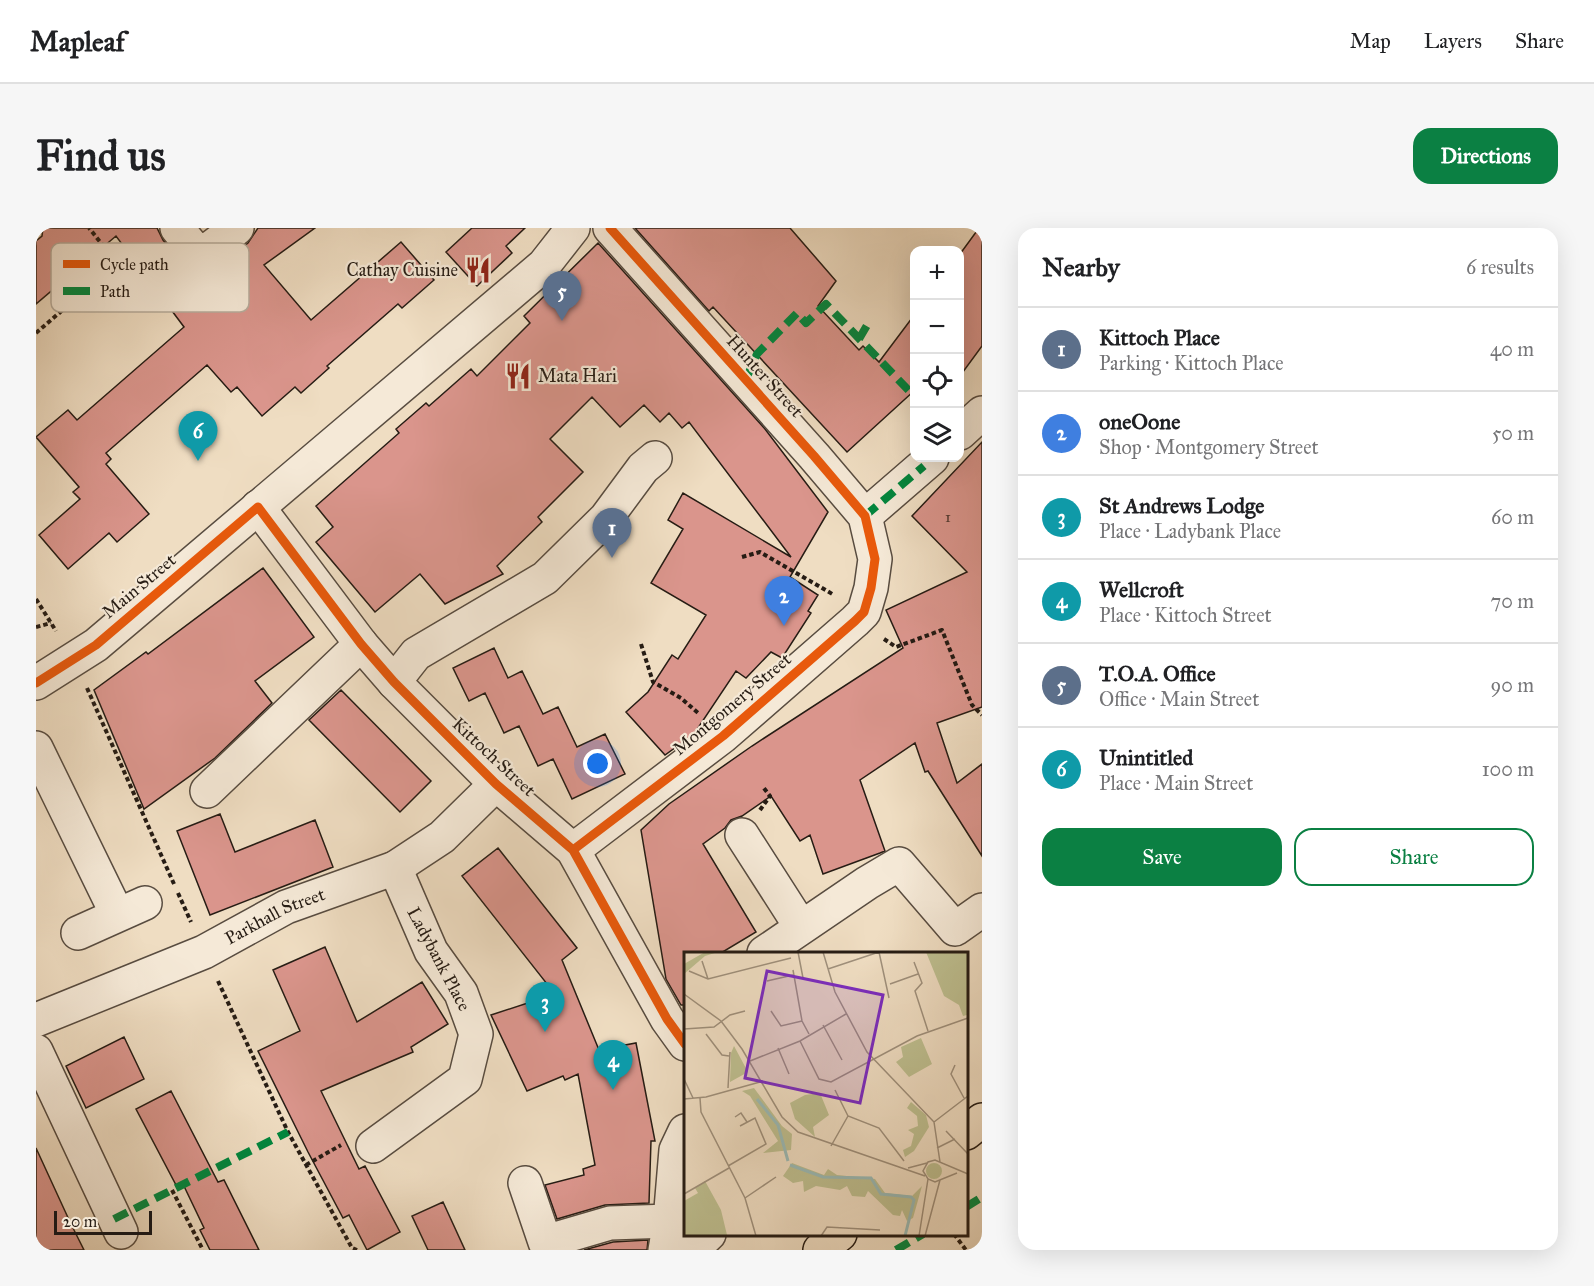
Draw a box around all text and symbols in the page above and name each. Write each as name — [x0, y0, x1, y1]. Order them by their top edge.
text: Mapleaf — [30, 24, 125, 59]
text: Map — [1350, 28, 1391, 54]
text: Layers — [1424, 28, 1482, 54]
text: Share — [1515, 28, 1564, 54]
button: Directions — [1413, 128, 1558, 184]
text: Find us — [36, 130, 166, 182]
legend — [51, 243, 249, 312]
map controls — [910, 246, 964, 462]
button: + — [910, 246, 964, 300]
text: Nearby — [1042, 251, 1120, 283]
text: Cycle path — [100, 255, 169, 274]
restaurant icon: Cathay Cuisine — [463, 255, 493, 285]
text: 6 results — [1466, 255, 1534, 279]
place label: Cathay Cuisine — [347, 259, 458, 281]
pin: 5 — [542, 272, 582, 321]
text: Path — [100, 282, 130, 301]
button: − — [910, 300, 964, 354]
text: Kittoch Place — [1099, 324, 1220, 351]
street label: Hunter Street — [722, 330, 808, 422]
text: 1 — [1058, 337, 1065, 361]
text: 40 m — [1490, 337, 1534, 361]
text: Parking · Kittoch Place — [1099, 351, 1284, 375]
button: locate — [910, 354, 964, 408]
restaurant icon: Mata Hari — [503, 361, 533, 391]
place label: Mata Hari — [538, 365, 617, 387]
button: layers — [910, 408, 964, 462]
text: oneOone — [1099, 408, 1180, 435]
pin: 6 — [178, 412, 218, 461]
text: 2 — [1057, 421, 1066, 445]
text: 50 m — [1492, 421, 1534, 445]
text: Shop · Montgomery Street — [1099, 435, 1319, 459]
text: St Andrews Lodge — [1099, 492, 1264, 519]
text: 3 — [1058, 505, 1066, 529]
text: 60 m — [1491, 505, 1534, 529]
pin: 1 — [592, 508, 632, 558]
house number: 1 — [945, 508, 951, 526]
text: Place · Ladybank Place — [1099, 519, 1281, 543]
street label: Main Street — [98, 548, 181, 623]
pin: 2 — [764, 576, 804, 626]
text: Wellcroft — [1099, 576, 1184, 603]
text: 4 — [1056, 589, 1067, 613]
text: 70 m — [1491, 589, 1534, 613]
text: Place · Kittoch Street — [1099, 603, 1272, 627]
street label: Montgomery Street — [668, 648, 797, 761]
text: T.O.A. Office — [1099, 660, 1216, 687]
text: 5 — [1057, 673, 1066, 697]
text: 90 m — [1491, 673, 1534, 697]
text: Office · Main Street — [1099, 687, 1259, 711]
street label: Kittoch Street — [448, 713, 541, 802]
text: Unintitled — [1099, 744, 1193, 771]
your location — [583, 749, 612, 778]
text: 6 — [1056, 757, 1067, 781]
text: 100 m — [1482, 757, 1534, 781]
text: Place · Main Street — [1099, 771, 1253, 795]
button: Save — [1042, 828, 1282, 886]
button: Share — [1294, 828, 1534, 886]
street label: Parkhall Street — [221, 883, 328, 949]
street label: Ladybank Place — [402, 903, 476, 1015]
inset map — [684, 952, 967, 1235]
pin: 3 — [526, 982, 564, 1032]
pin: 4 — [594, 1040, 632, 1090]
scale bar — [54, 1208, 152, 1236]
text: 20 m — [63, 1212, 97, 1231]

